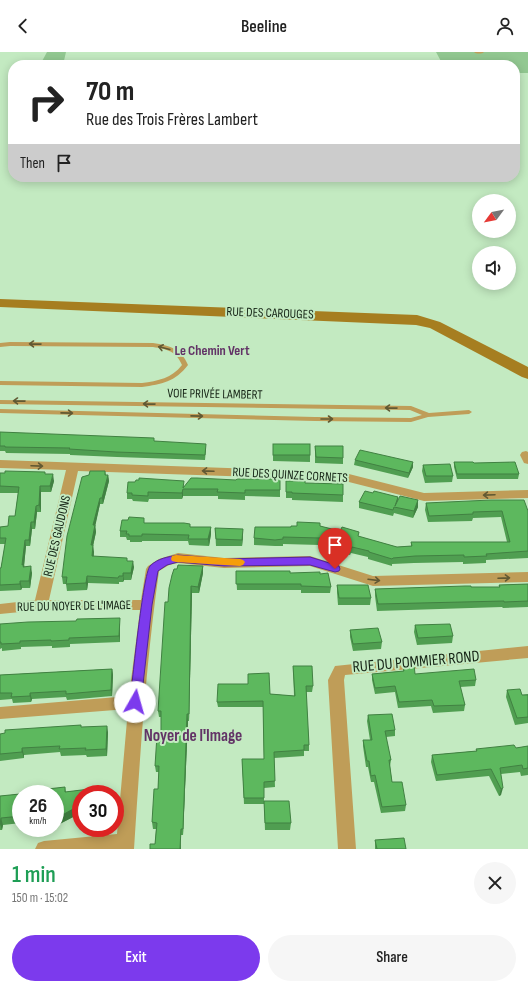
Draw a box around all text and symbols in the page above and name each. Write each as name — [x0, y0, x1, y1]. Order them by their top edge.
icon: back — [12, 15, 34, 37]
icon: person — [494, 15, 516, 37]
text: Beeline — [241, 16, 287, 37]
text: 70 m — [86, 75, 134, 108]
icon: right — [20, 76, 72, 128]
text: Rue des Trois Frères Lambert — [86, 109, 258, 130]
icon: arrive — [53, 152, 75, 174]
text: Then — [20, 154, 45, 173]
north arrow — [472, 194, 516, 238]
map controls — [472, 194, 516, 290]
button: sound — [472, 246, 516, 290]
street label: RUE DES CAROUGES — [226, 303, 314, 323]
one-way arrow — [29, 340, 42, 348]
district label: Le Chemin Vert — [174, 342, 250, 359]
one-way arrow — [158, 343, 171, 351]
street label: VOIE PRIVÉE LAMBERT — [167, 385, 263, 403]
one-way arrow — [13, 398, 26, 405]
one-way arrow — [143, 400, 156, 408]
one-way arrow — [385, 404, 398, 412]
one-way arrow — [60, 409, 73, 417]
one-way arrow — [190, 413, 203, 420]
one-way arrow — [320, 415, 333, 423]
one-way arrow — [30, 462, 43, 469]
street label: RUE DES QUINZE CORNETS — [232, 464, 349, 486]
one-way arrow — [202, 467, 215, 475]
one-way arrow — [483, 491, 496, 499]
street label: RUE DES GAUDONS — [40, 494, 74, 578]
pin — [318, 528, 352, 569]
icon: arrive — [324, 534, 346, 556]
one-way arrow — [497, 574, 510, 581]
one-way arrow — [367, 576, 380, 584]
street label: RUE DU NOYER DE L'IMAGE — [17, 597, 131, 615]
street label: RUE DU POMMIER ROND — [352, 647, 480, 677]
position arrow — [114, 681, 156, 723]
district label: Noyer de l'Image — [144, 726, 242, 746]
speed limit sign: 30 — [72, 785, 124, 837]
text: 26 — [29, 794, 47, 818]
text: km/h — [29, 815, 47, 827]
text: 1 min — [12, 860, 56, 889]
button: close — [474, 862, 516, 904]
text: 150 m · 15:02 — [12, 890, 68, 906]
button: Exit — [12, 935, 260, 981]
button: Share — [268, 935, 516, 981]

